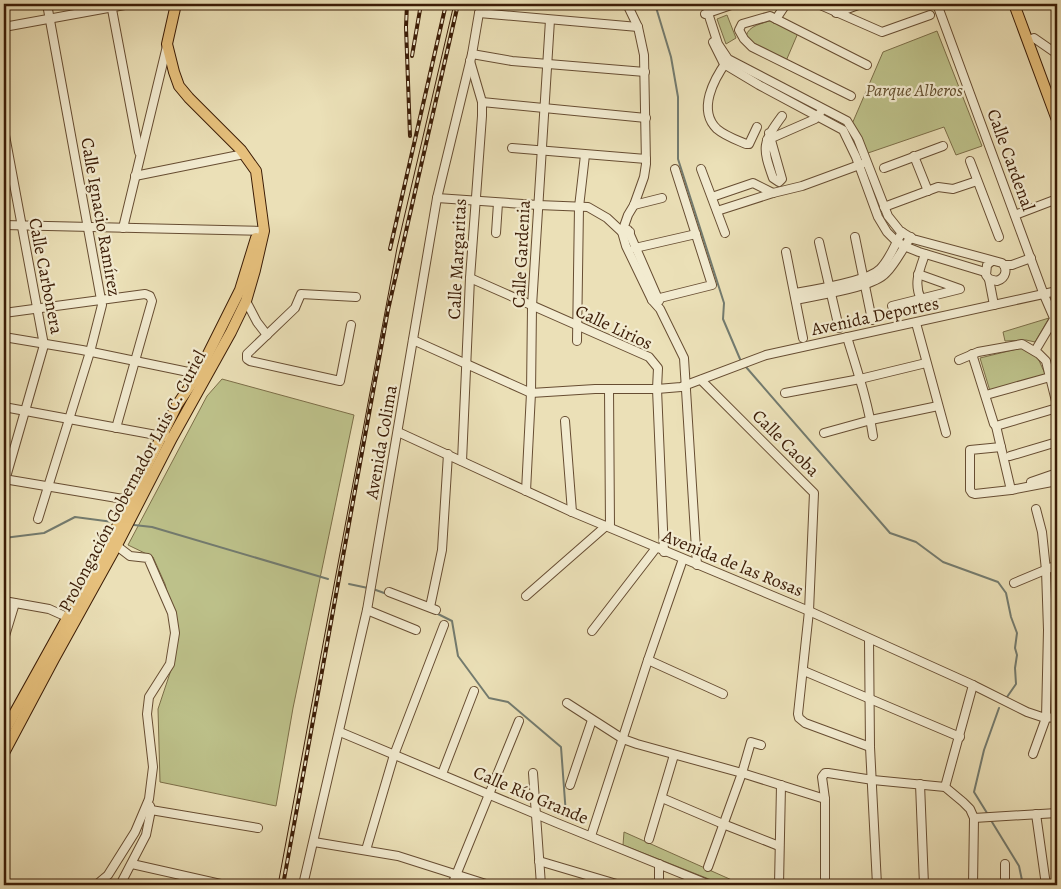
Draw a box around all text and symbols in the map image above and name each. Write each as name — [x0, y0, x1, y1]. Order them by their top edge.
park label: Parque Alberos — [865, 78, 963, 102]
street label: Calle Cardenal — [981, 106, 1041, 215]
street label: Calle Ignacio Ramírez — [75, 136, 127, 298]
street label: Calle Margaritas — [442, 198, 472, 320]
street label: Calle Gardenia — [506, 199, 536, 309]
street label: Calle Carbonera — [23, 216, 69, 337]
street label: Avenida Deportes — [808, 291, 941, 341]
street label: Calle Lirios — [572, 299, 656, 355]
street label: Prolongación Gobernador Luis C. Curiel — [53, 345, 212, 616]
street label: Avenida Colima — [359, 383, 403, 502]
street label: Calle Caoba — [747, 404, 825, 482]
street label: Avenida de las Rosas — [658, 523, 807, 602]
street label: Calle Río Grande — [470, 760, 592, 830]

